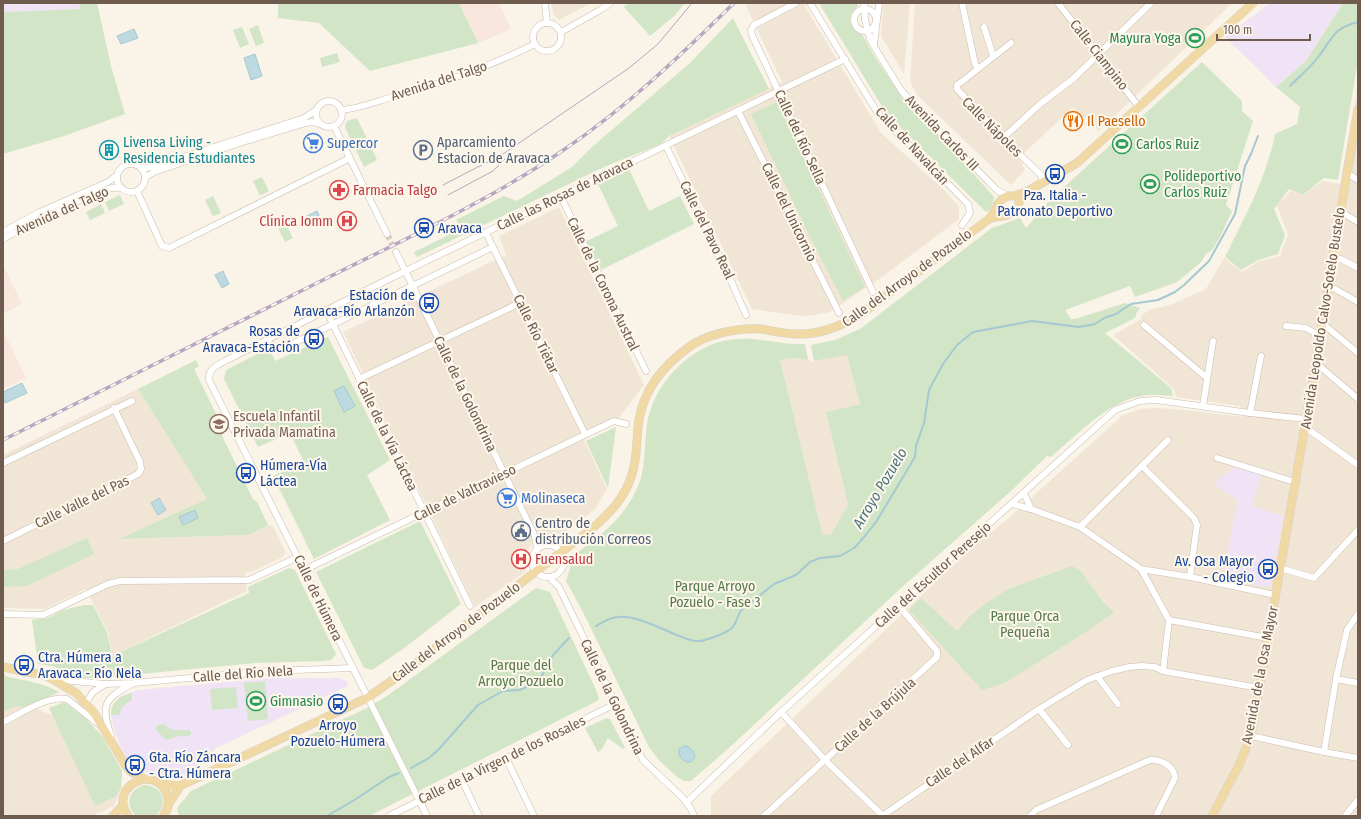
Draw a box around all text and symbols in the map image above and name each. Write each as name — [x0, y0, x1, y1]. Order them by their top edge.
street label: Calle Ciampino — [1066, 16, 1132, 94]
scale bar — [1217, 16, 1310, 42]
text: 100 m — [1223, 23, 1252, 37]
sports icon: Mayura Yoga — [1184, 27, 1206, 49]
place label: Mayura Yoga — [1110, 30, 1181, 47]
street label: Avenida del Talgo — [389, 57, 489, 105]
street label: Calle del Río Sella — [771, 87, 829, 187]
street label: Avenida Carlos III — [902, 91, 982, 175]
street label: Calle Nápoles — [958, 93, 1026, 161]
street label: Calle de Navalcán — [871, 103, 953, 189]
restaurant icon: Il Paesello — [1062, 110, 1084, 132]
place label: Il Paesello — [1087, 113, 1146, 130]
supermarket icon: Supercor — [302, 132, 324, 154]
sports icon: Carlos Ruiz — [1111, 133, 1133, 155]
place label: Livensa Living - Residencia Estudiantes — [123, 134, 255, 167]
place label: Aparcamiento Estacion de Aravaca — [437, 134, 550, 167]
place label: Supercor — [327, 135, 378, 152]
place label: Carlos Ruiz — [1136, 136, 1199, 153]
building icon: Livensa Living - Residencia Estudiantes — [98, 139, 120, 161]
parking icon: Aparcamiento Estacion de Aravaca — [412, 139, 434, 161]
street label: Calle las Rosas de Aravaca — [494, 154, 636, 234]
street label: Calle del Unicornio — [758, 160, 820, 264]
bus stop icon: Pza. Italia - Patronato Deportivo — [1044, 163, 1066, 185]
place label: Polideportivo Carlos Ruiz — [1164, 168, 1241, 201]
sports icon: Polideportivo Carlos Ruiz — [1139, 173, 1161, 195]
street label: Calle del Pavo Real — [676, 178, 738, 282]
pharmacy icon: Farmacia Talgo — [328, 179, 350, 201]
place label: Farmacia Talgo — [353, 182, 437, 199]
street label: Avenida del Talgo — [13, 183, 111, 239]
place label: Pza. Italia - Patronato Deportivo — [997, 187, 1113, 220]
street label: Avenida Leopoldo Calvo-Sotelo Bustelo — [1297, 206, 1349, 430]
hospital icon: Clínica Iomm — [336, 210, 358, 232]
place label: Clínica Iomm — [259, 213, 333, 230]
street label: Calle de la Corona Austral — [563, 214, 643, 354]
station icon: Aravaca — [413, 217, 435, 239]
place label: Aravaca — [438, 220, 482, 237]
street label: Calle del Arroyo de Pozuelo — [839, 225, 975, 331]
place label: Estación de Aravaca-Río Arlanzón — [294, 287, 415, 320]
bus stop icon: Estación de Aravaca-Río Arlanzón — [418, 292, 440, 314]
street label: Calle Río Tiétar — [509, 292, 563, 377]
place label: Rosas de Aravaca-Estación — [203, 323, 300, 356]
bus stop icon: Rosas de Aravaca-Estación — [303, 328, 325, 350]
street label: Calle de la Golondrina — [430, 333, 500, 455]
street label: Calle de la Vía Láctea — [353, 378, 421, 494]
place label: Escuela Infantil Privada Mamatina — [233, 408, 336, 441]
school or university icon: Escuela Infantil Privada Mamatina — [208, 413, 230, 435]
water label: Arroyo Pozuelo — [848, 444, 911, 532]
place label: Húmera-Vía Láctea — [260, 457, 327, 490]
street label: Calle de Valtravieso — [411, 461, 519, 525]
bus stop icon: Húmera-Vía Láctea — [235, 462, 257, 484]
street label: Calle Valle del Pas — [32, 472, 132, 532]
supermarket icon: Molinaseca — [496, 487, 518, 509]
place label: Molinaseca — [521, 490, 585, 507]
place label: Centro de distribución Correos — [535, 515, 651, 548]
street label: Calle del Escultor Peresejo — [871, 518, 995, 632]
public building icon: Centro de distribución Correos — [510, 520, 532, 542]
hospital icon: Fuensalud — [510, 548, 532, 570]
place label: Fuensalud — [535, 551, 593, 568]
street label: Calle de Húmera — [290, 552, 346, 644]
place label: Av. Osa Mayor - Colegio — [1175, 553, 1254, 586]
bus stop icon: Av. Osa Mayor - Colegio — [1257, 558, 1279, 580]
street label: Calle del Arroyo de Pozuelo — [389, 578, 523, 686]
park label: Parque Arroyo Pozuelo - Fase 3 — [669, 578, 761, 611]
street label: Avenida de la Osa Mayor — [1238, 604, 1282, 746]
park label: Parque Orca Pequeña — [991, 608, 1060, 641]
street label: Calle de la Golondrina — [577, 636, 647, 758]
place label: Ctra. Húmera a Aravaca - Río Nela — [38, 649, 142, 682]
bus stop icon: Ctra. Húmera a Aravaca - Río Nela — [13, 654, 35, 676]
park label: Parque del Arroyo Pozuelo — [478, 657, 564, 690]
street label: Calle del Río Nela — [192, 662, 294, 686]
street label: Calle de la Brújula — [831, 674, 919, 756]
sports icon: Gimnasio — [245, 690, 267, 712]
place label: Gimnasio — [270, 693, 323, 710]
bus stop icon: Arroyo Pozuelo-Húmera — [327, 693, 349, 715]
street label: Calle de la Virgen de los Rosales — [416, 712, 588, 808]
place label: Arroyo Pozuelo-Húmera — [291, 717, 386, 750]
street label: Calle del Alfar — [922, 733, 998, 791]
place label: Gta. Río Záncara - Ctra. Húmera — [149, 749, 241, 782]
bus stop icon: Gta. Río Záncara - Ctra. Húmera — [124, 754, 146, 776]

